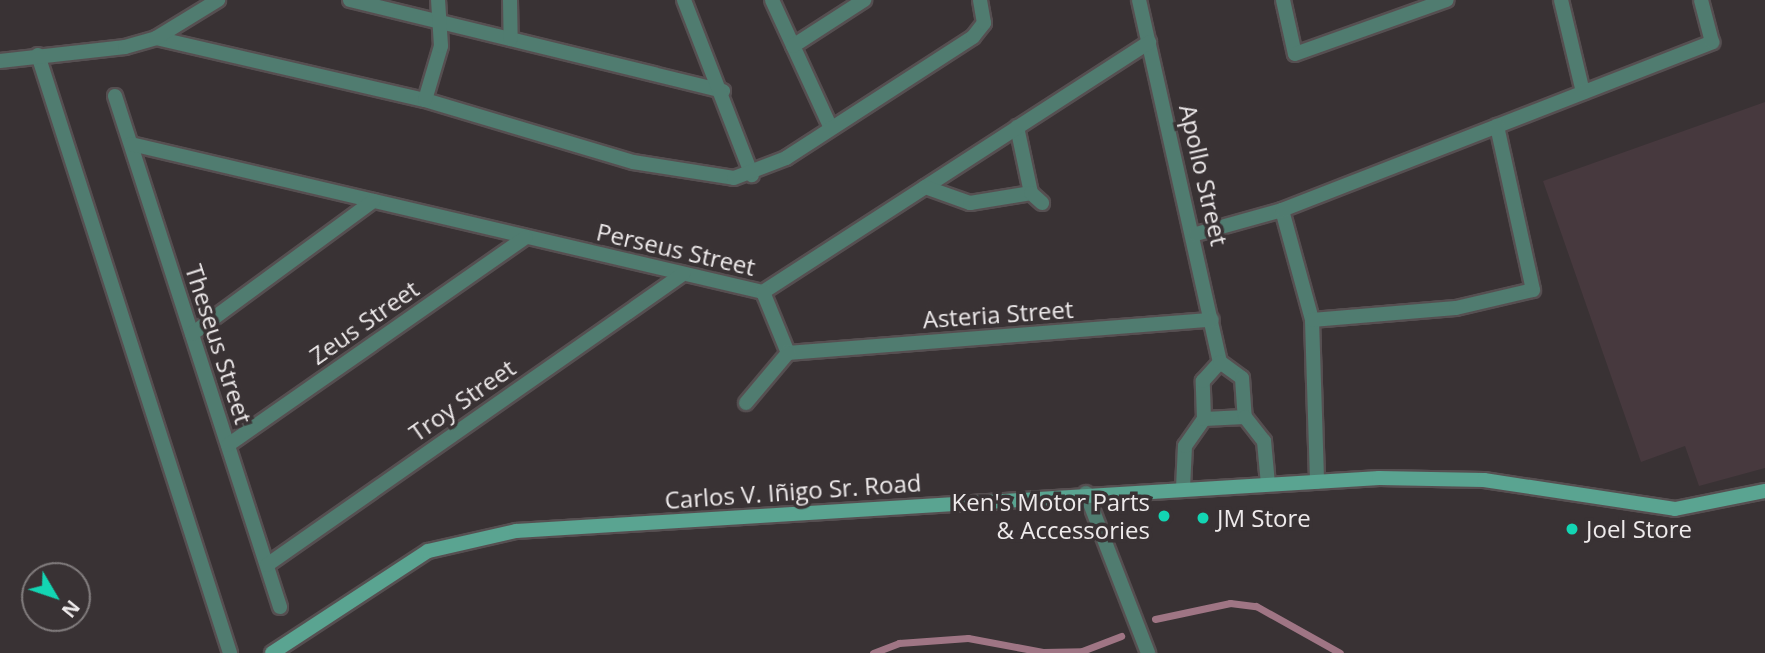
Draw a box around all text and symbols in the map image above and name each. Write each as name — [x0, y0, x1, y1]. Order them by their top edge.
street label: Apollo Street — [1174, 102, 1234, 248]
street label: Perseus Street — [594, 217, 758, 281]
street label: Theseus Street — [180, 261, 258, 427]
street label: Zeus Street — [304, 274, 424, 370]
street label: Asteria Street — [922, 294, 1074, 334]
street label: Troy Street — [403, 353, 521, 447]
street label: Carlos V. Iñigo Sr. Road — [664, 468, 922, 514]
place label: Ken's Motor Parts & Accessories — [952, 488, 1150, 544]
place label: JM Store — [1217, 504, 1311, 532]
marker: Ken's Motor Parts & Accessories — [1156, 508, 1172, 524]
marker: JM Store — [1195, 510, 1211, 526]
place label: Joel Store — [1586, 515, 1692, 543]
marker: Joel Store — [1564, 521, 1580, 537]
north arrow — [21, 562, 91, 632]
text: N — [56, 595, 86, 623]

